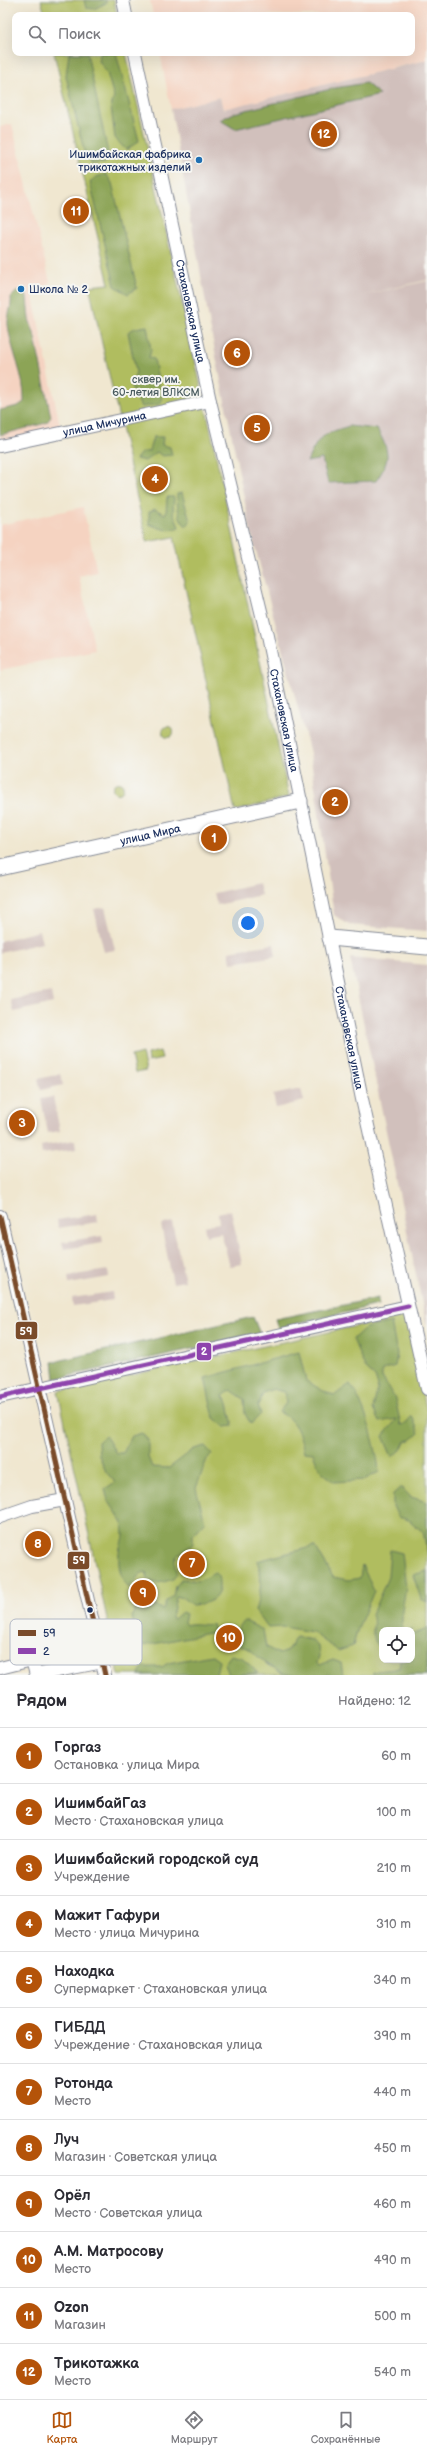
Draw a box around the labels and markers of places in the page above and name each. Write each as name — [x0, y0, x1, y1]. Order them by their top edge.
pin: 12 — [311, 119, 337, 149]
place label: Ишимбайская фабрика трикотажных изделий — [69, 148, 191, 174]
marker: Ишимбайская фабрика трикотажных изделий — [194, 155, 204, 165]
pin: 11 — [63, 196, 89, 226]
place label: Школа № 2 — [29, 283, 88, 296]
marker: Школа № 2 — [16, 284, 26, 294]
pin: 6 — [224, 338, 250, 368]
pin: 5 — [244, 413, 270, 443]
pin: 4 — [142, 464, 168, 494]
pin: 2 — [322, 787, 348, 817]
pin: 1 — [201, 823, 227, 853]
pin: 3 — [9, 1108, 35, 1138]
pin: 8 — [25, 1529, 51, 1559]
pin: 7 — [179, 1549, 205, 1579]
pin: 9 — [130, 1578, 156, 1608]
unlabelled marker — [85, 1605, 95, 1615]
pin: 10 — [216, 1623, 242, 1653]

